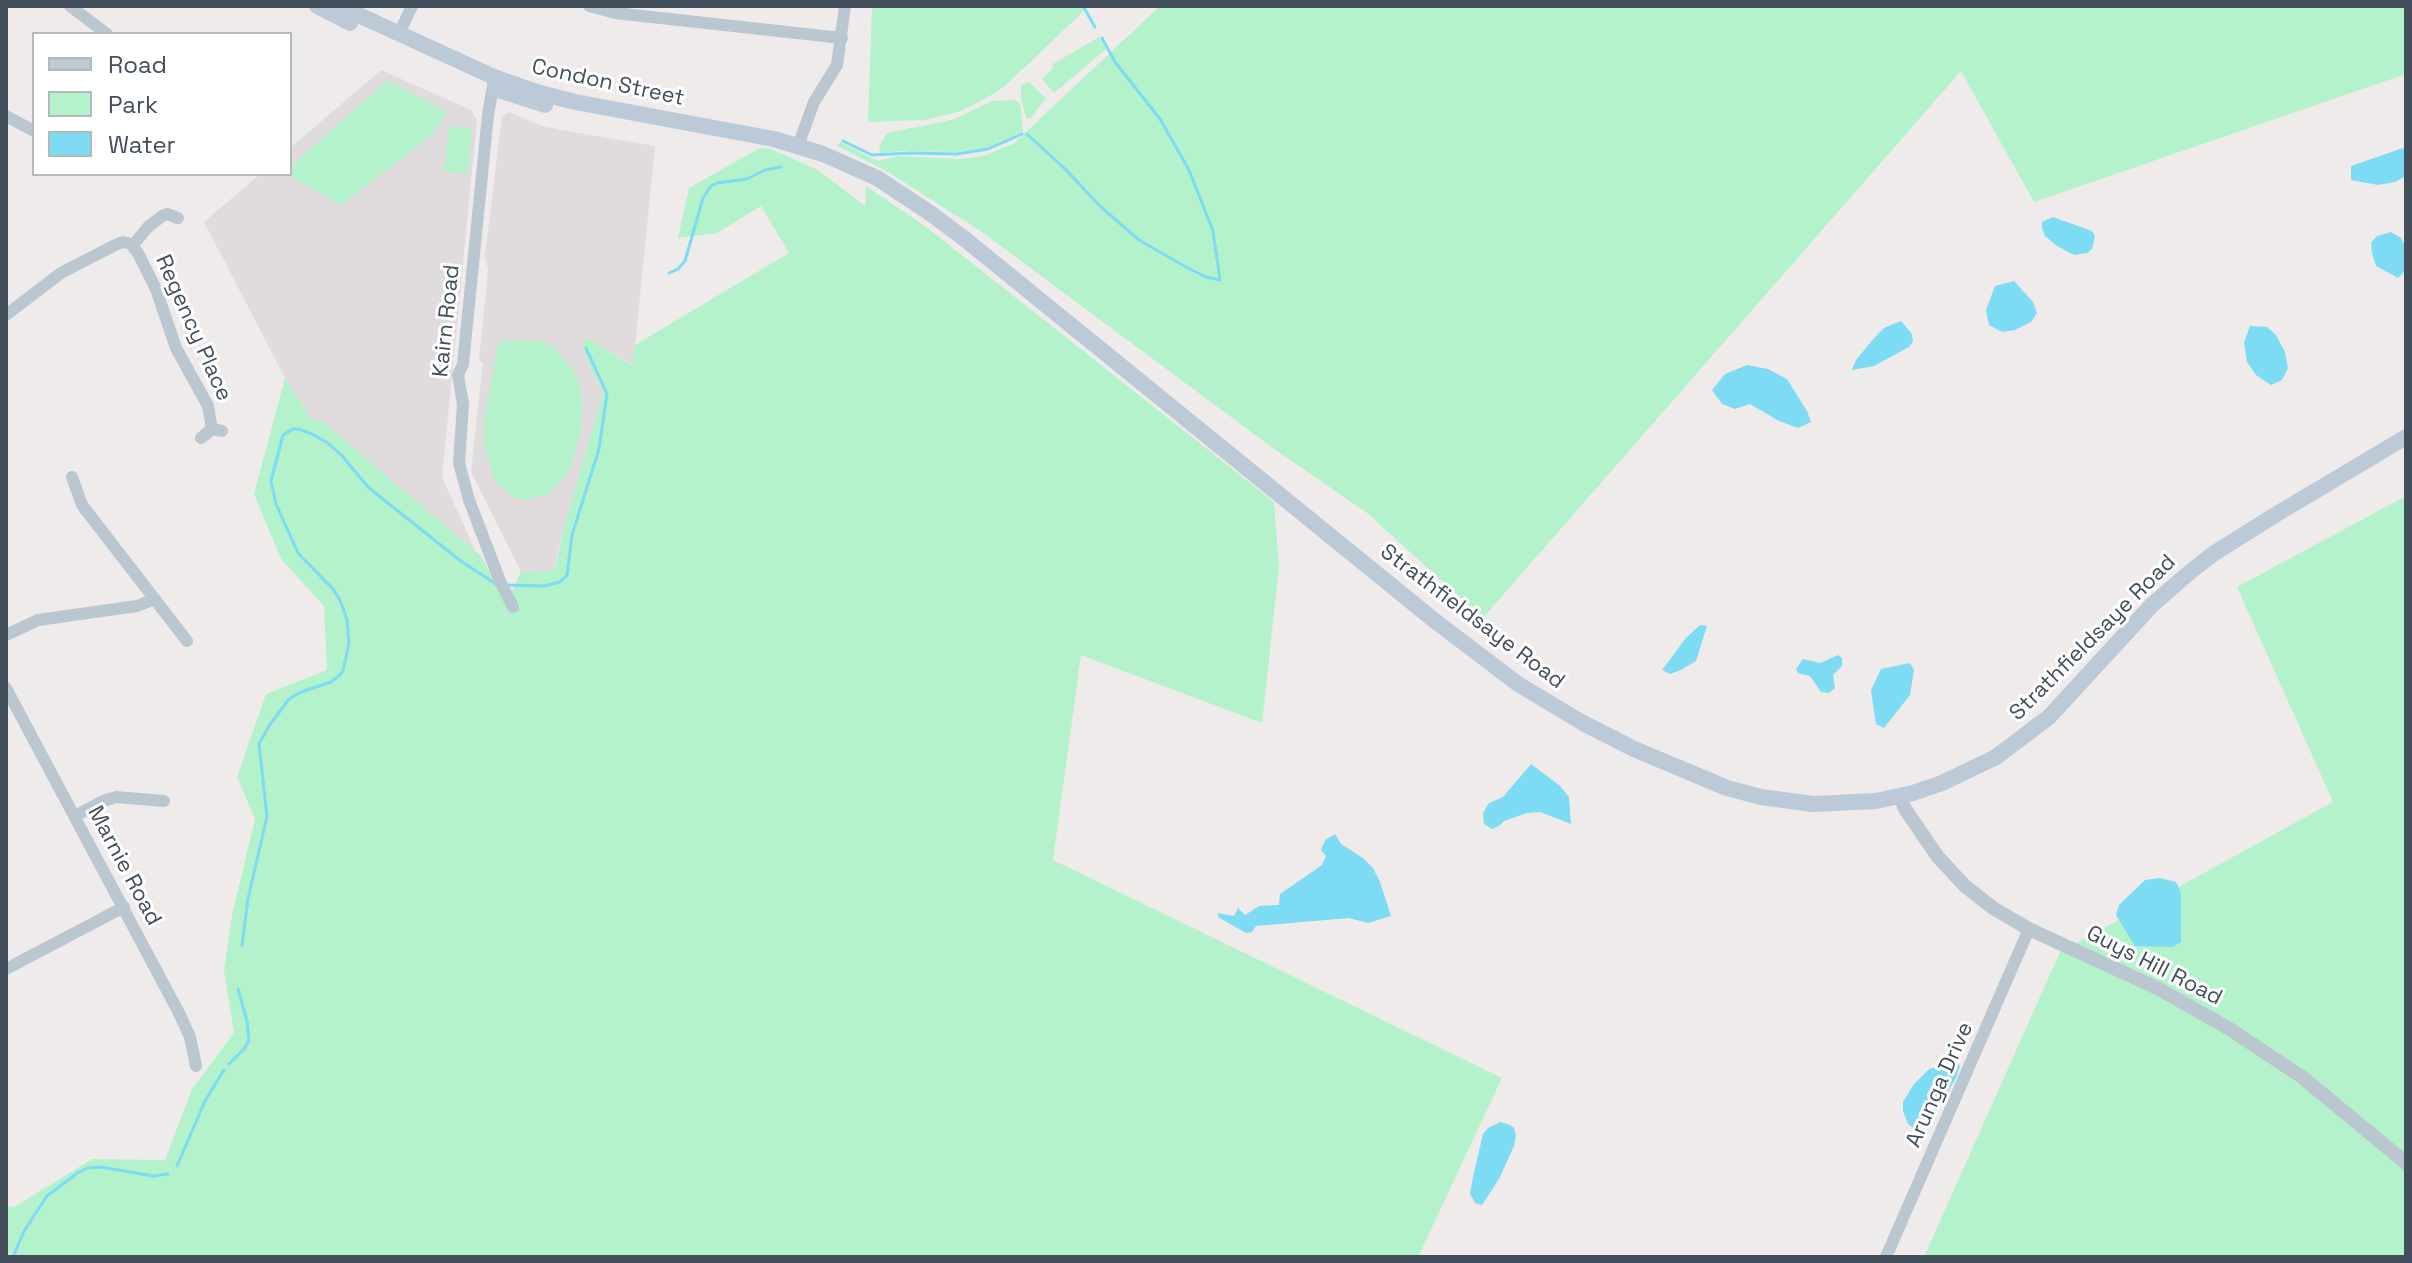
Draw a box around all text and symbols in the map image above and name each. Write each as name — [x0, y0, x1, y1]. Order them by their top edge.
legend — [32, 32, 292, 176]
text: Road — [108, 49, 167, 80]
street label: Condon Street — [529, 54, 687, 112]
text: Park — [108, 89, 158, 120]
text: Water — [108, 129, 176, 160]
street label: Regency Place — [149, 251, 237, 405]
street label: Kairn Road — [428, 263, 466, 379]
street label: Strathfieldsaye Road — [1375, 539, 1569, 695]
street label: Strathfieldsaye Road — [2004, 549, 2182, 727]
street label: Marnie Road — [81, 802, 167, 930]
street label: Guys Hill Road — [2082, 920, 2226, 1012]
street label: Arunga Drive — [1901, 1018, 1979, 1152]

